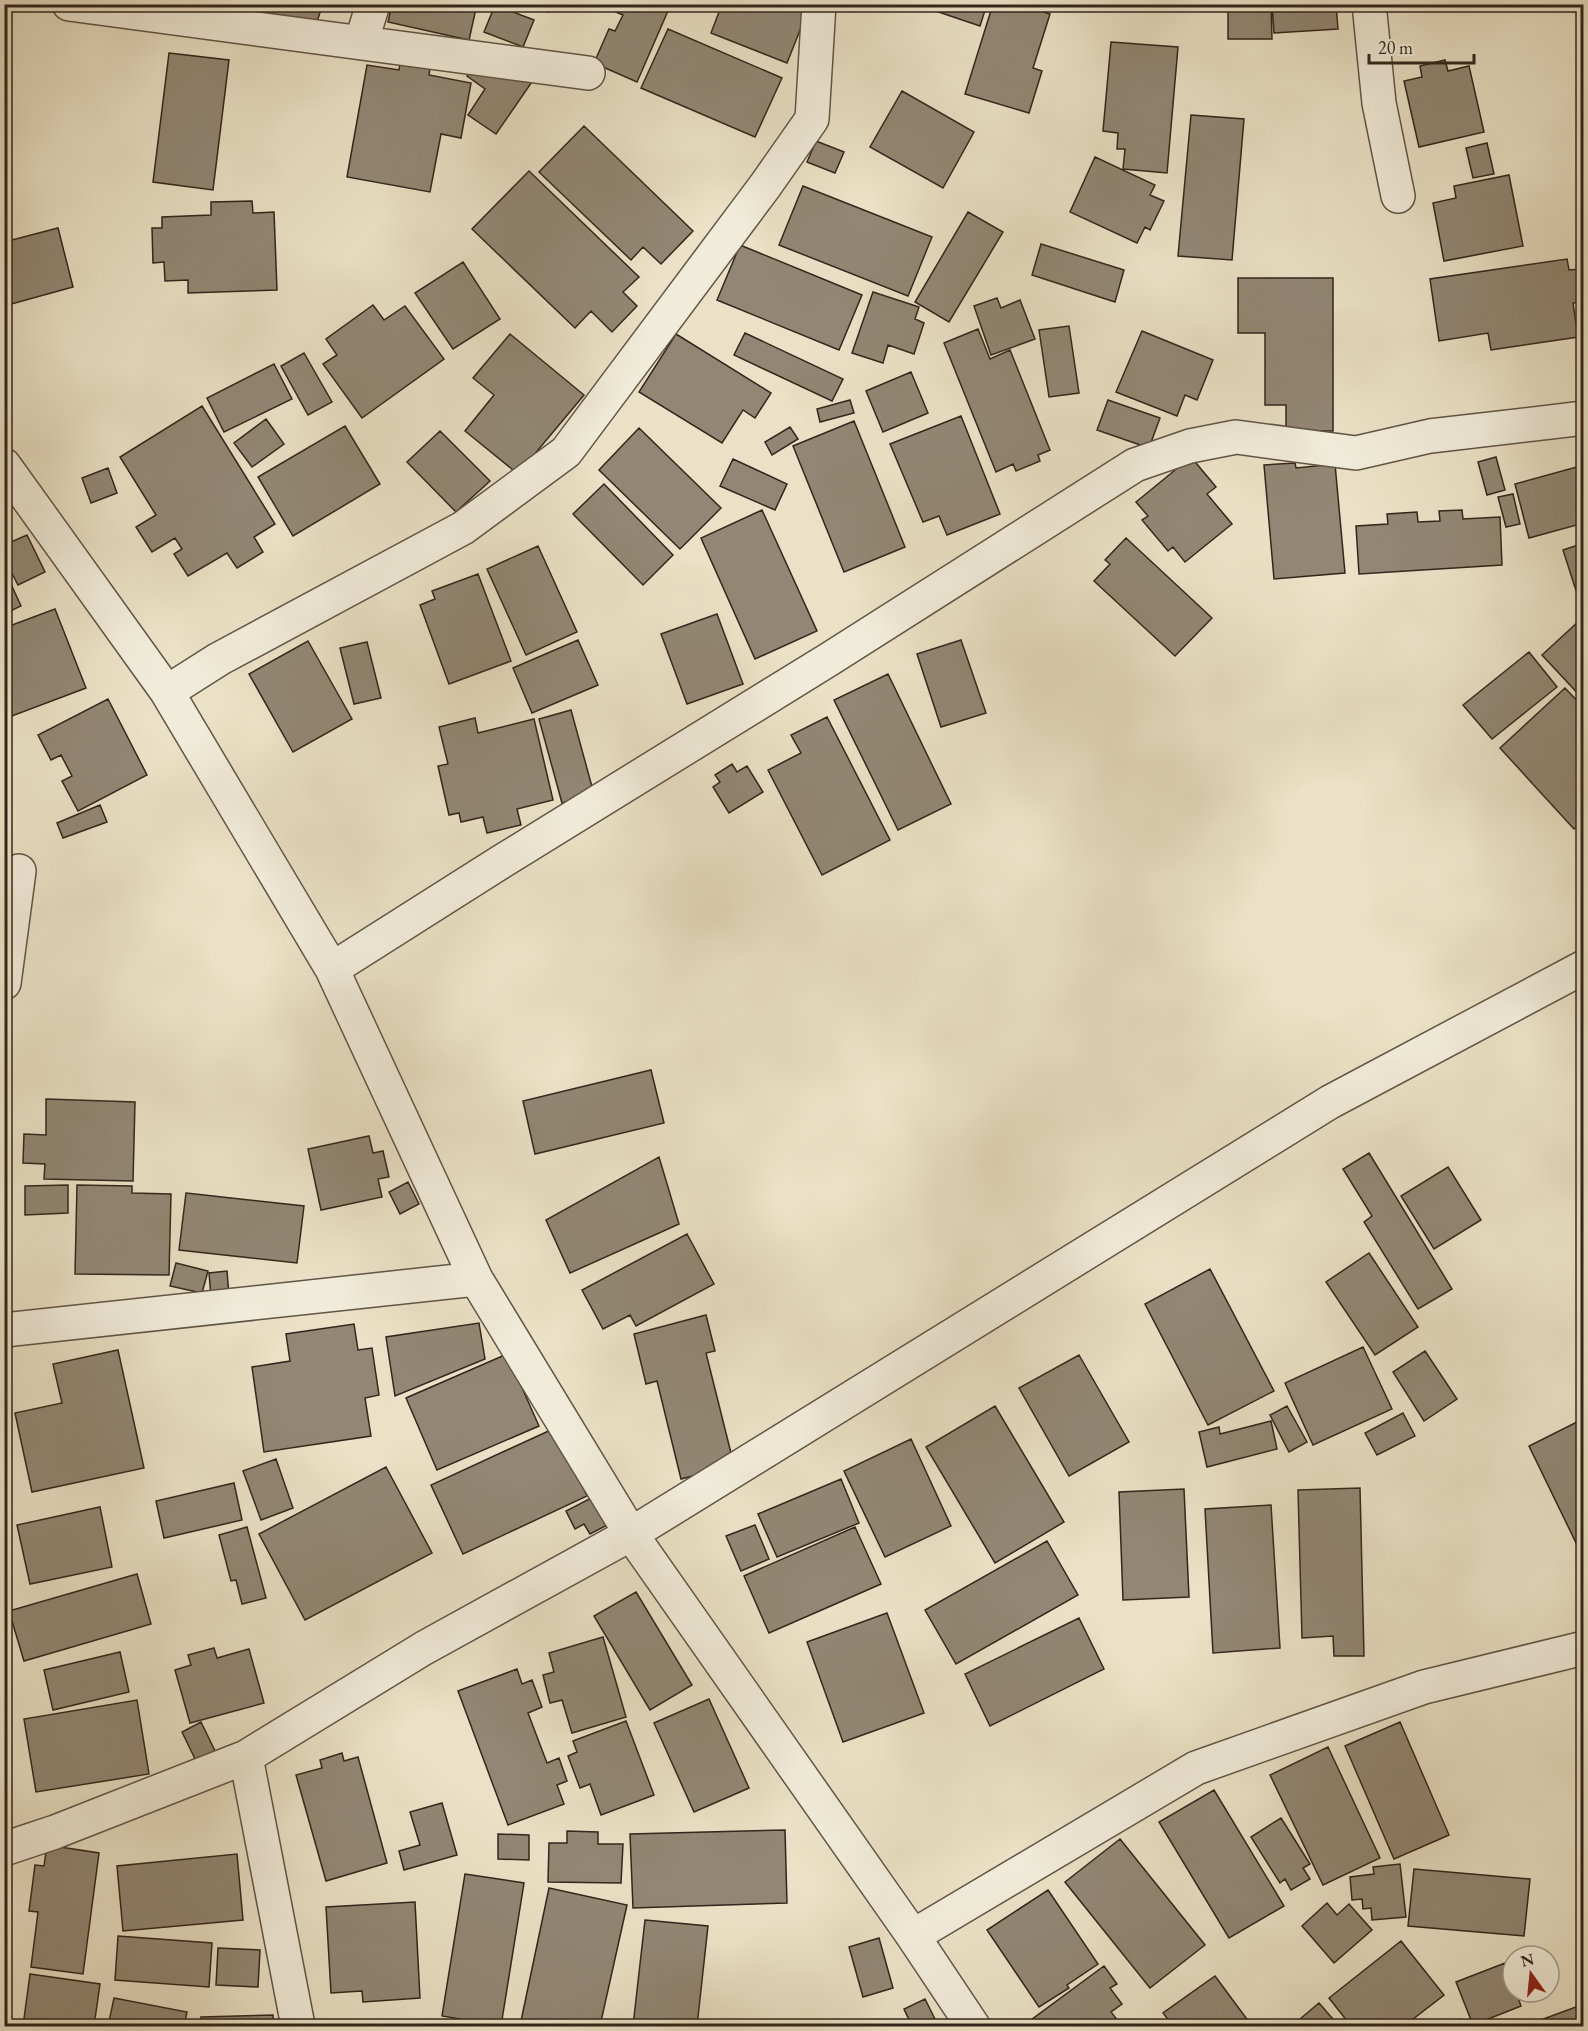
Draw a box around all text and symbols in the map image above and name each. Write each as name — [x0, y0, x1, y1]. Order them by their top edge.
scale bar — [1369, 27, 1474, 65]
text: 20 m — [1378, 36, 1413, 59]
north arrow — [1501, 1944, 1561, 2004]
text: N — [1518, 1948, 1536, 1972]

